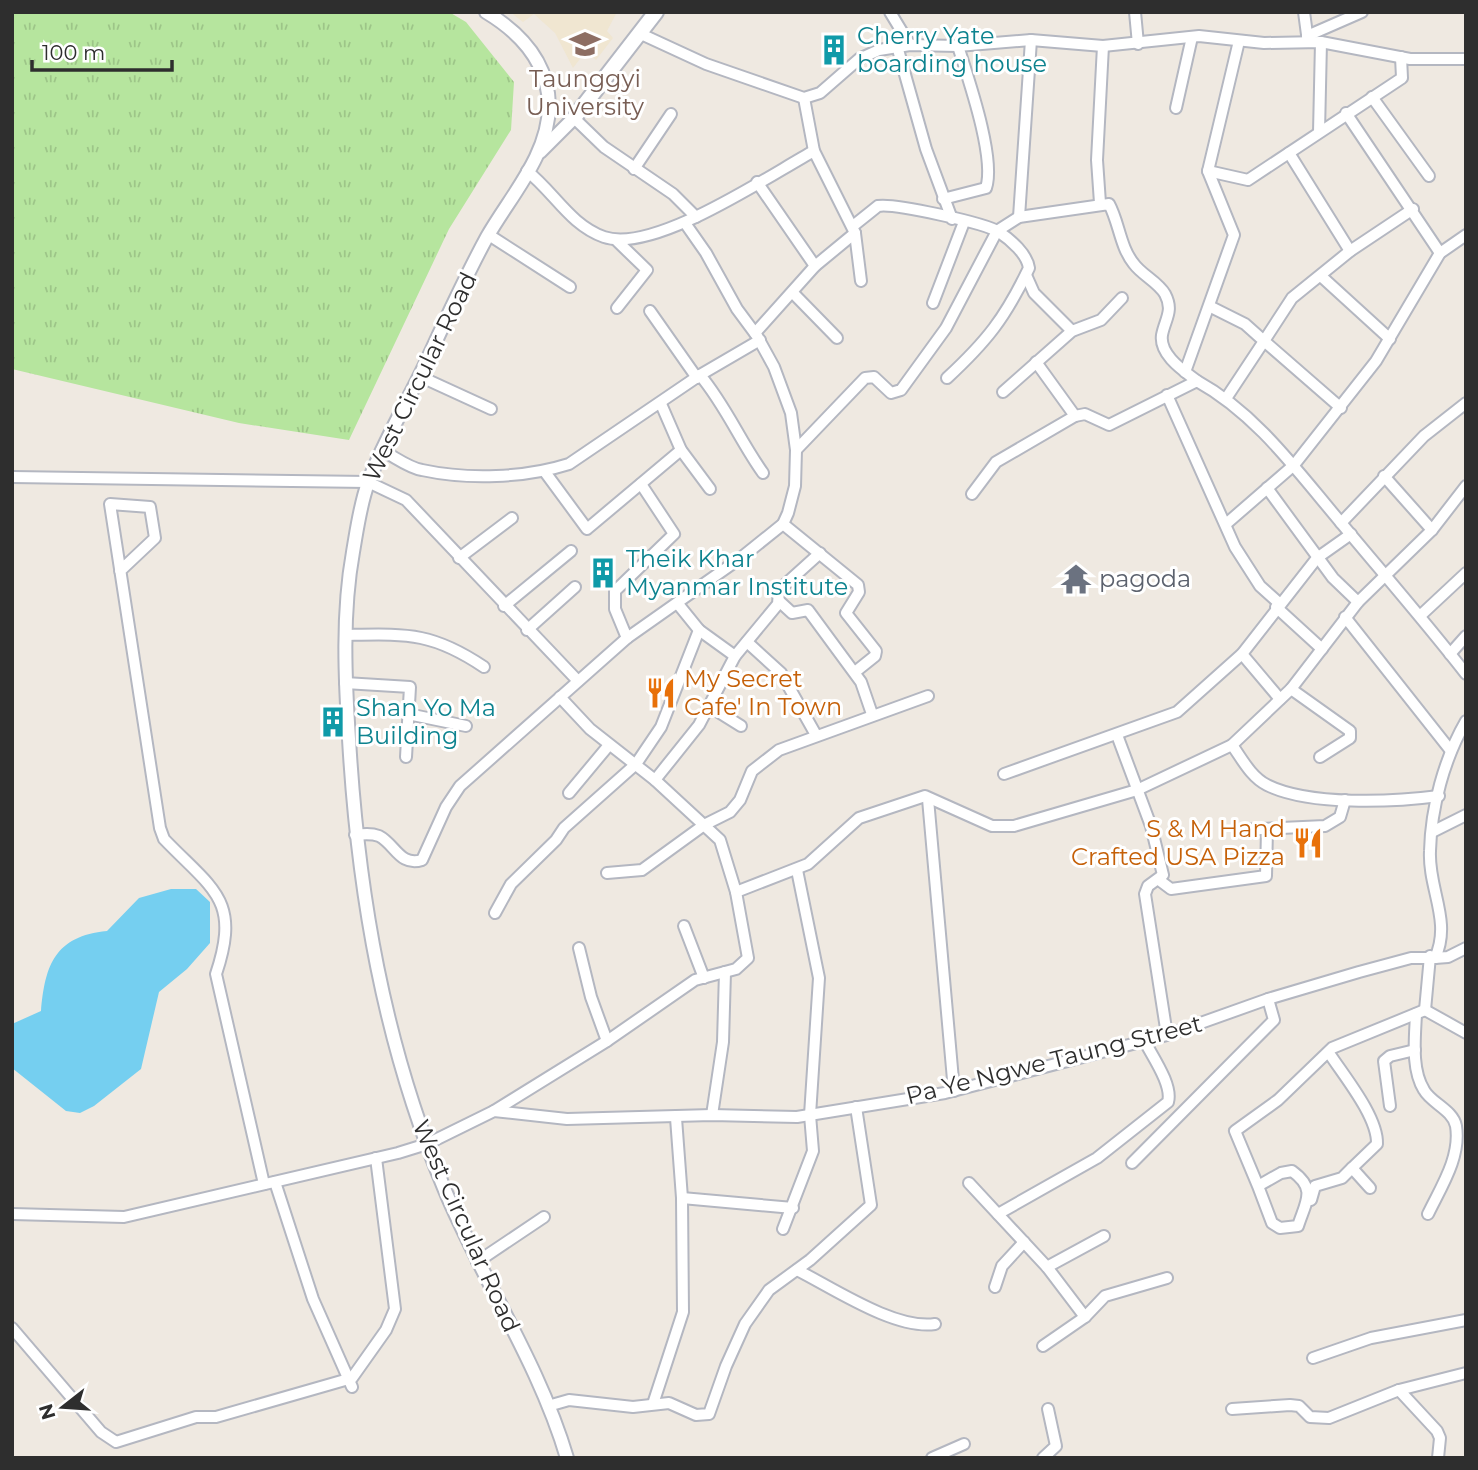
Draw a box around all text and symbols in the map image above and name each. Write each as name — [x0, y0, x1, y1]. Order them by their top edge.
place label: Cherry Yate boarding house — [857, 21, 1047, 78]
school or university icon: Taunggyi University — [568, 27, 602, 61]
scale bar — [32, 28, 172, 72]
building icon: Cherry Yate boarding house — [817, 33, 851, 67]
text: 100 m — [42, 40, 105, 65]
place label: Taunggyi University — [526, 64, 644, 121]
street label: West Circular Road — [356, 267, 483, 486]
place label: Theik Khar Myanmar Institute — [626, 544, 848, 601]
building icon: Theik Khar Myanmar Institute — [586, 556, 620, 590]
temple icon: pagoda — [1059, 562, 1093, 596]
place label: pagoda — [1099, 564, 1191, 593]
place label: My Secret Cafe' In Town — [684, 664, 842, 721]
restaurant icon: My Secret Cafe' In Town — [644, 676, 678, 710]
place label: Shan Yo Ma Building — [356, 693, 496, 750]
building icon: Shan Yo Ma Building — [316, 705, 350, 739]
place label: S & M Hand Crafted USA Pizza — [1071, 814, 1285, 871]
restaurant icon: S & M Hand Crafted USA Pizza — [1291, 826, 1325, 860]
street label: Pa Ye Ngwe Taung Street — [903, 1009, 1205, 1110]
street label: West Circular Road — [407, 1115, 526, 1336]
north arrow — [28, 1372, 98, 1442]
text: N — [34, 1401, 60, 1423]

